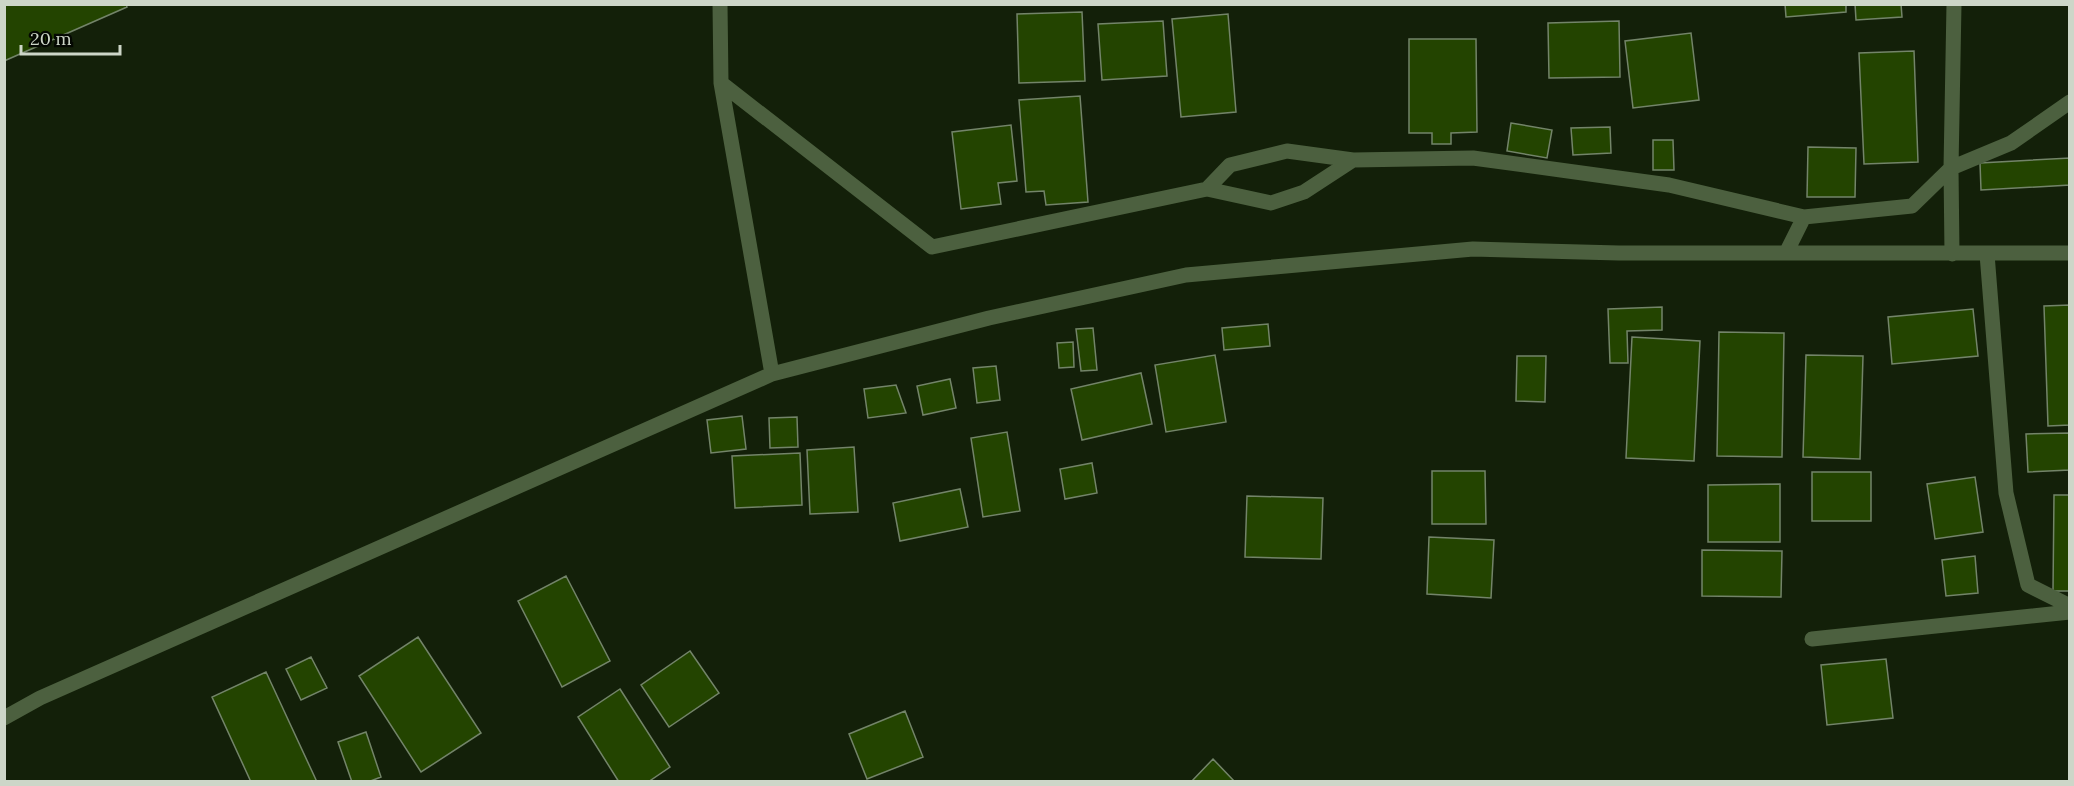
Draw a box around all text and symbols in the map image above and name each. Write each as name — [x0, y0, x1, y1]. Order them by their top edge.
scale bar — [21, 18, 120, 56]
text: 20 m — [30, 27, 72, 50]

